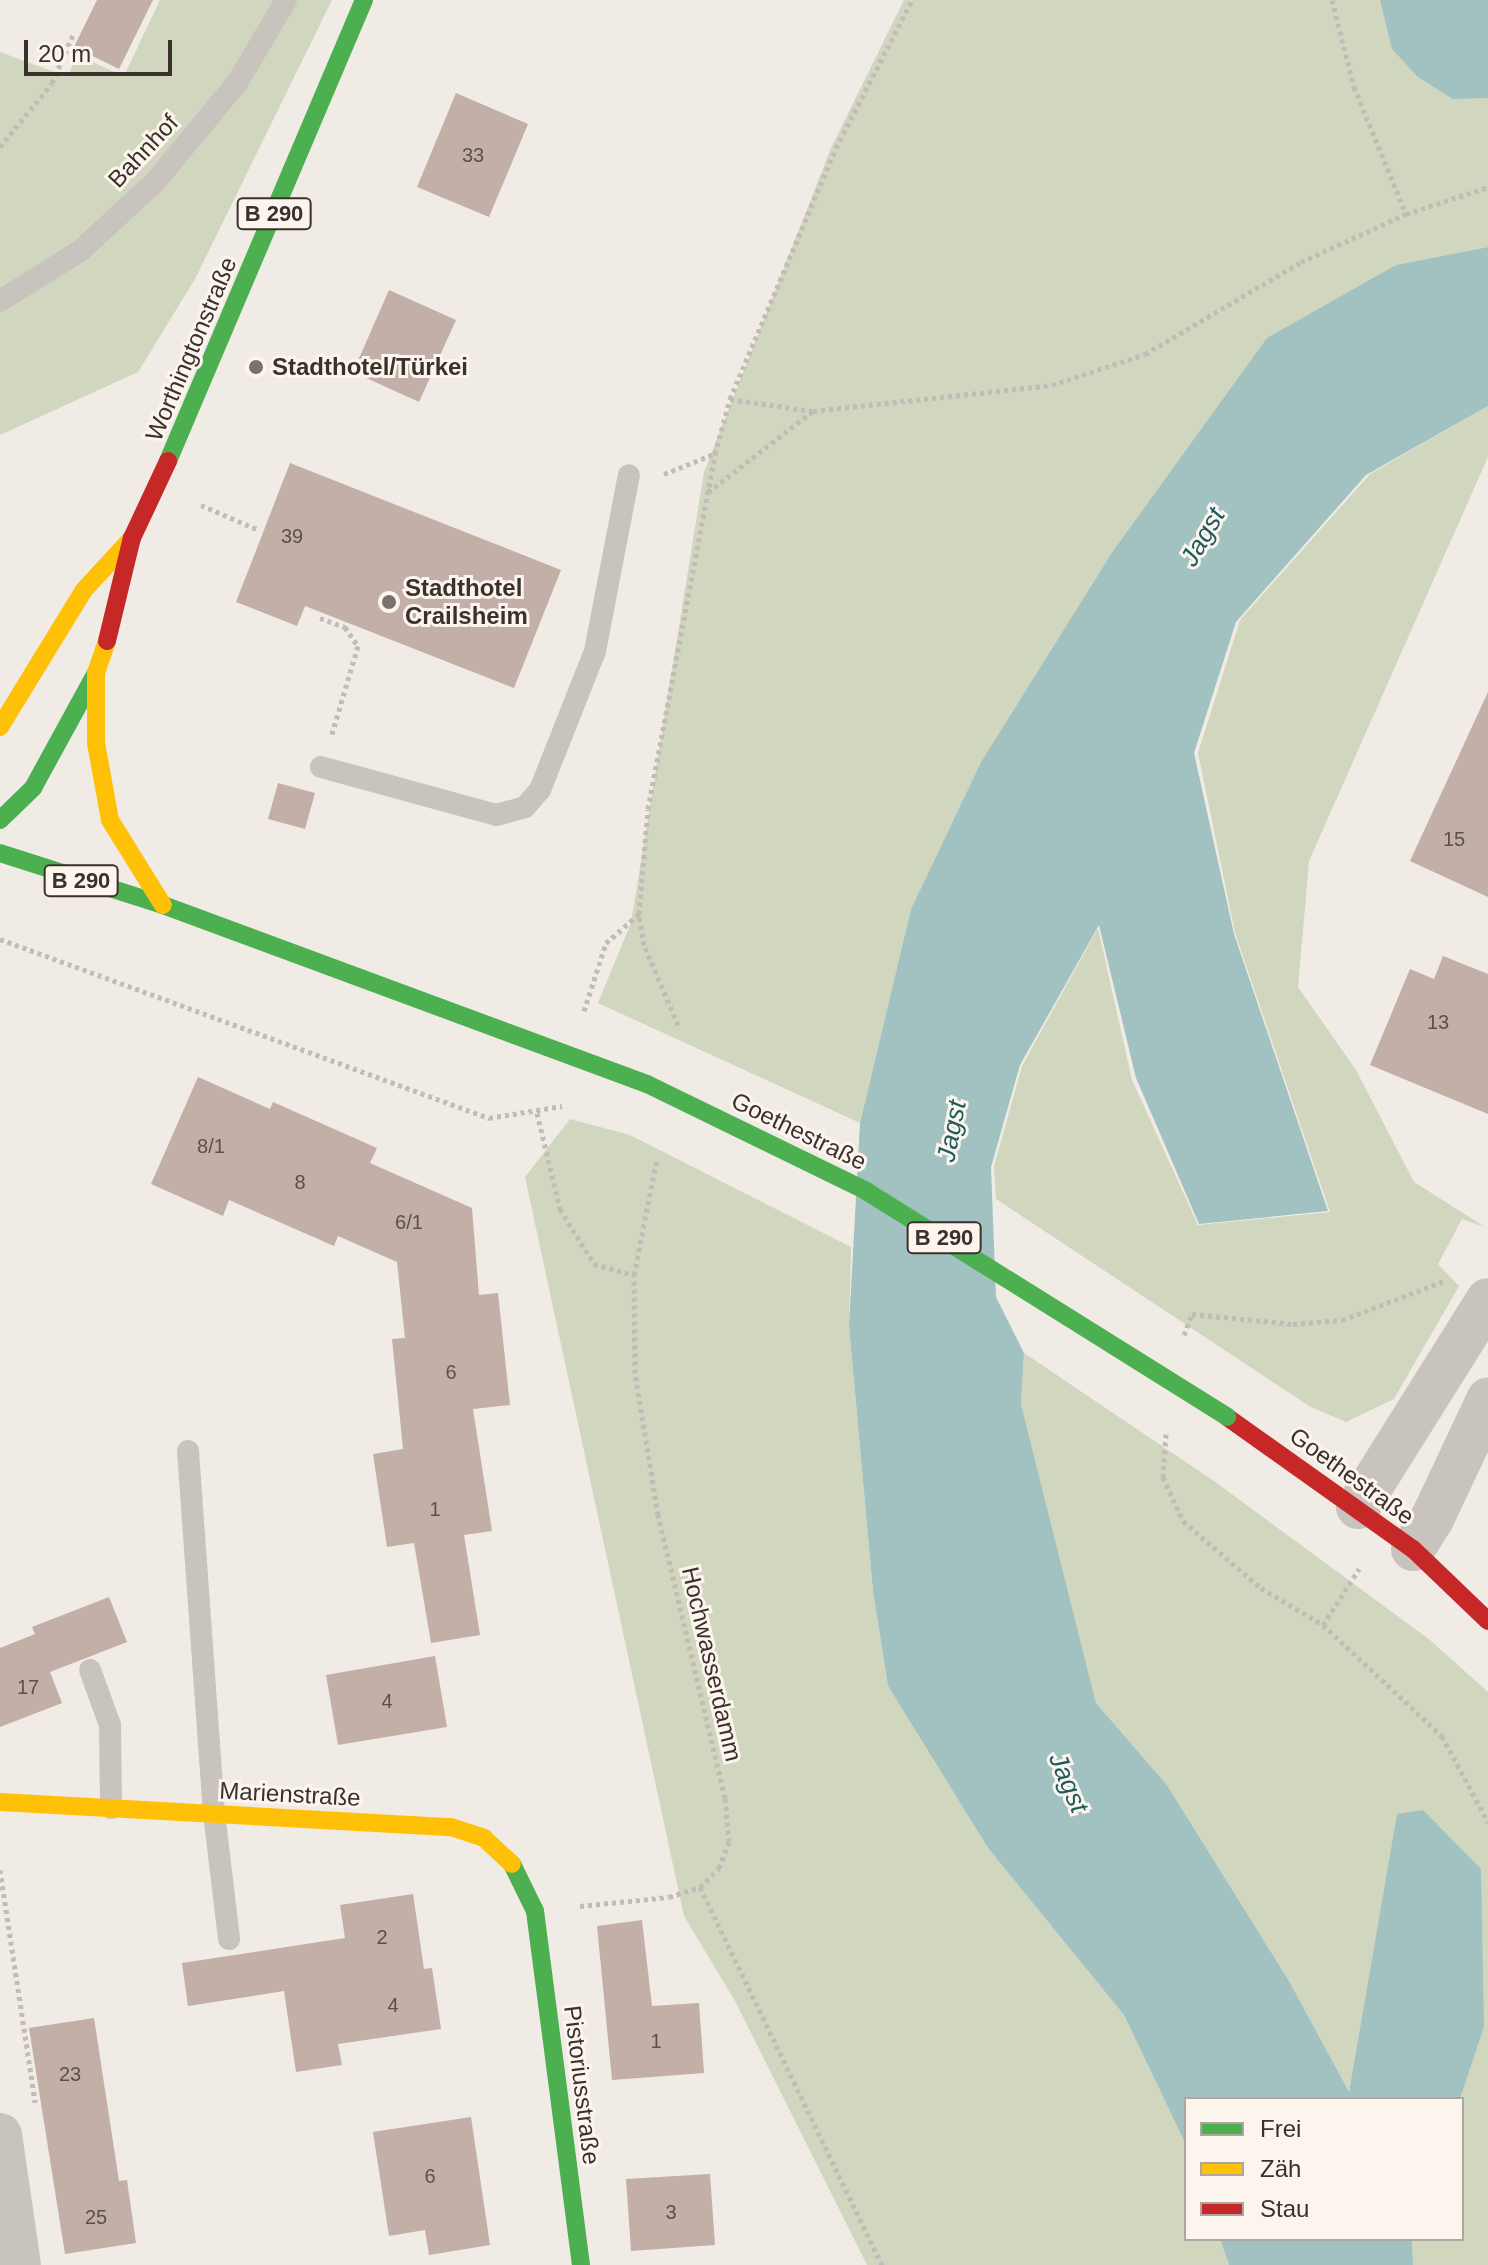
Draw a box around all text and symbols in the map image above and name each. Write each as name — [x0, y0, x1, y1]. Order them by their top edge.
scale bar — [28, 24, 176, 74]
text: 20 m — [38, 40, 91, 67]
street label: Bahnhof — [102, 108, 184, 194]
house number: 33 — [462, 143, 484, 167]
road number: B 290 — [236, 196, 312, 232]
street label: Worthingtonstraße — [139, 253, 243, 445]
place label: Stadthotel/Türkei — [272, 353, 468, 381]
marker: Stadthotel/Türkei — [247, 358, 265, 376]
water label: Jagst — [1174, 502, 1232, 572]
house number: 39 — [281, 524, 303, 548]
place label: Stadthotel Crailsheim — [405, 574, 528, 630]
marker: Stadthotel Crailsheim — [380, 593, 398, 611]
house number: 15 — [1443, 827, 1465, 851]
road number: B 290 — [43, 863, 119, 899]
house number: 13 — [1427, 1010, 1449, 1034]
street label: Goethestraße — [727, 1086, 871, 1176]
water label: Jagst — [931, 1098, 973, 1164]
house number: 8/1 — [197, 1134, 225, 1158]
house number: 8 — [294, 1170, 306, 1194]
house number: 6/1 — [395, 1210, 423, 1234]
road number: B 290 — [906, 1220, 982, 1256]
house number: 6 — [445, 1360, 457, 1384]
street label: Goethestraße — [1284, 1421, 1420, 1531]
house number: 1 — [429, 1497, 441, 1521]
street label: Hochwasserdamm — [676, 1564, 748, 1764]
house number: 17 — [17, 1675, 39, 1699]
house number: 4 — [381, 1689, 393, 1713]
water label: Jagst — [1041, 1748, 1095, 1818]
street label: Marienstraße — [219, 1776, 361, 1812]
house number: 2 — [376, 1925, 388, 1949]
house number: 4 — [387, 1993, 399, 2017]
street label: Pistoriusstraße — [558, 2004, 606, 2166]
house number: 1 — [650, 2029, 662, 2053]
house number: 23 — [59, 2062, 81, 2086]
legend — [1184, 2097, 1464, 2241]
text: Frei — [1260, 2115, 1301, 2142]
text: Zäh — [1260, 2155, 1301, 2182]
house number: 6 — [424, 2164, 436, 2188]
text: Stau — [1260, 2195, 1309, 2222]
house number: 3 — [665, 2200, 677, 2224]
house number: 25 — [85, 2205, 107, 2229]

